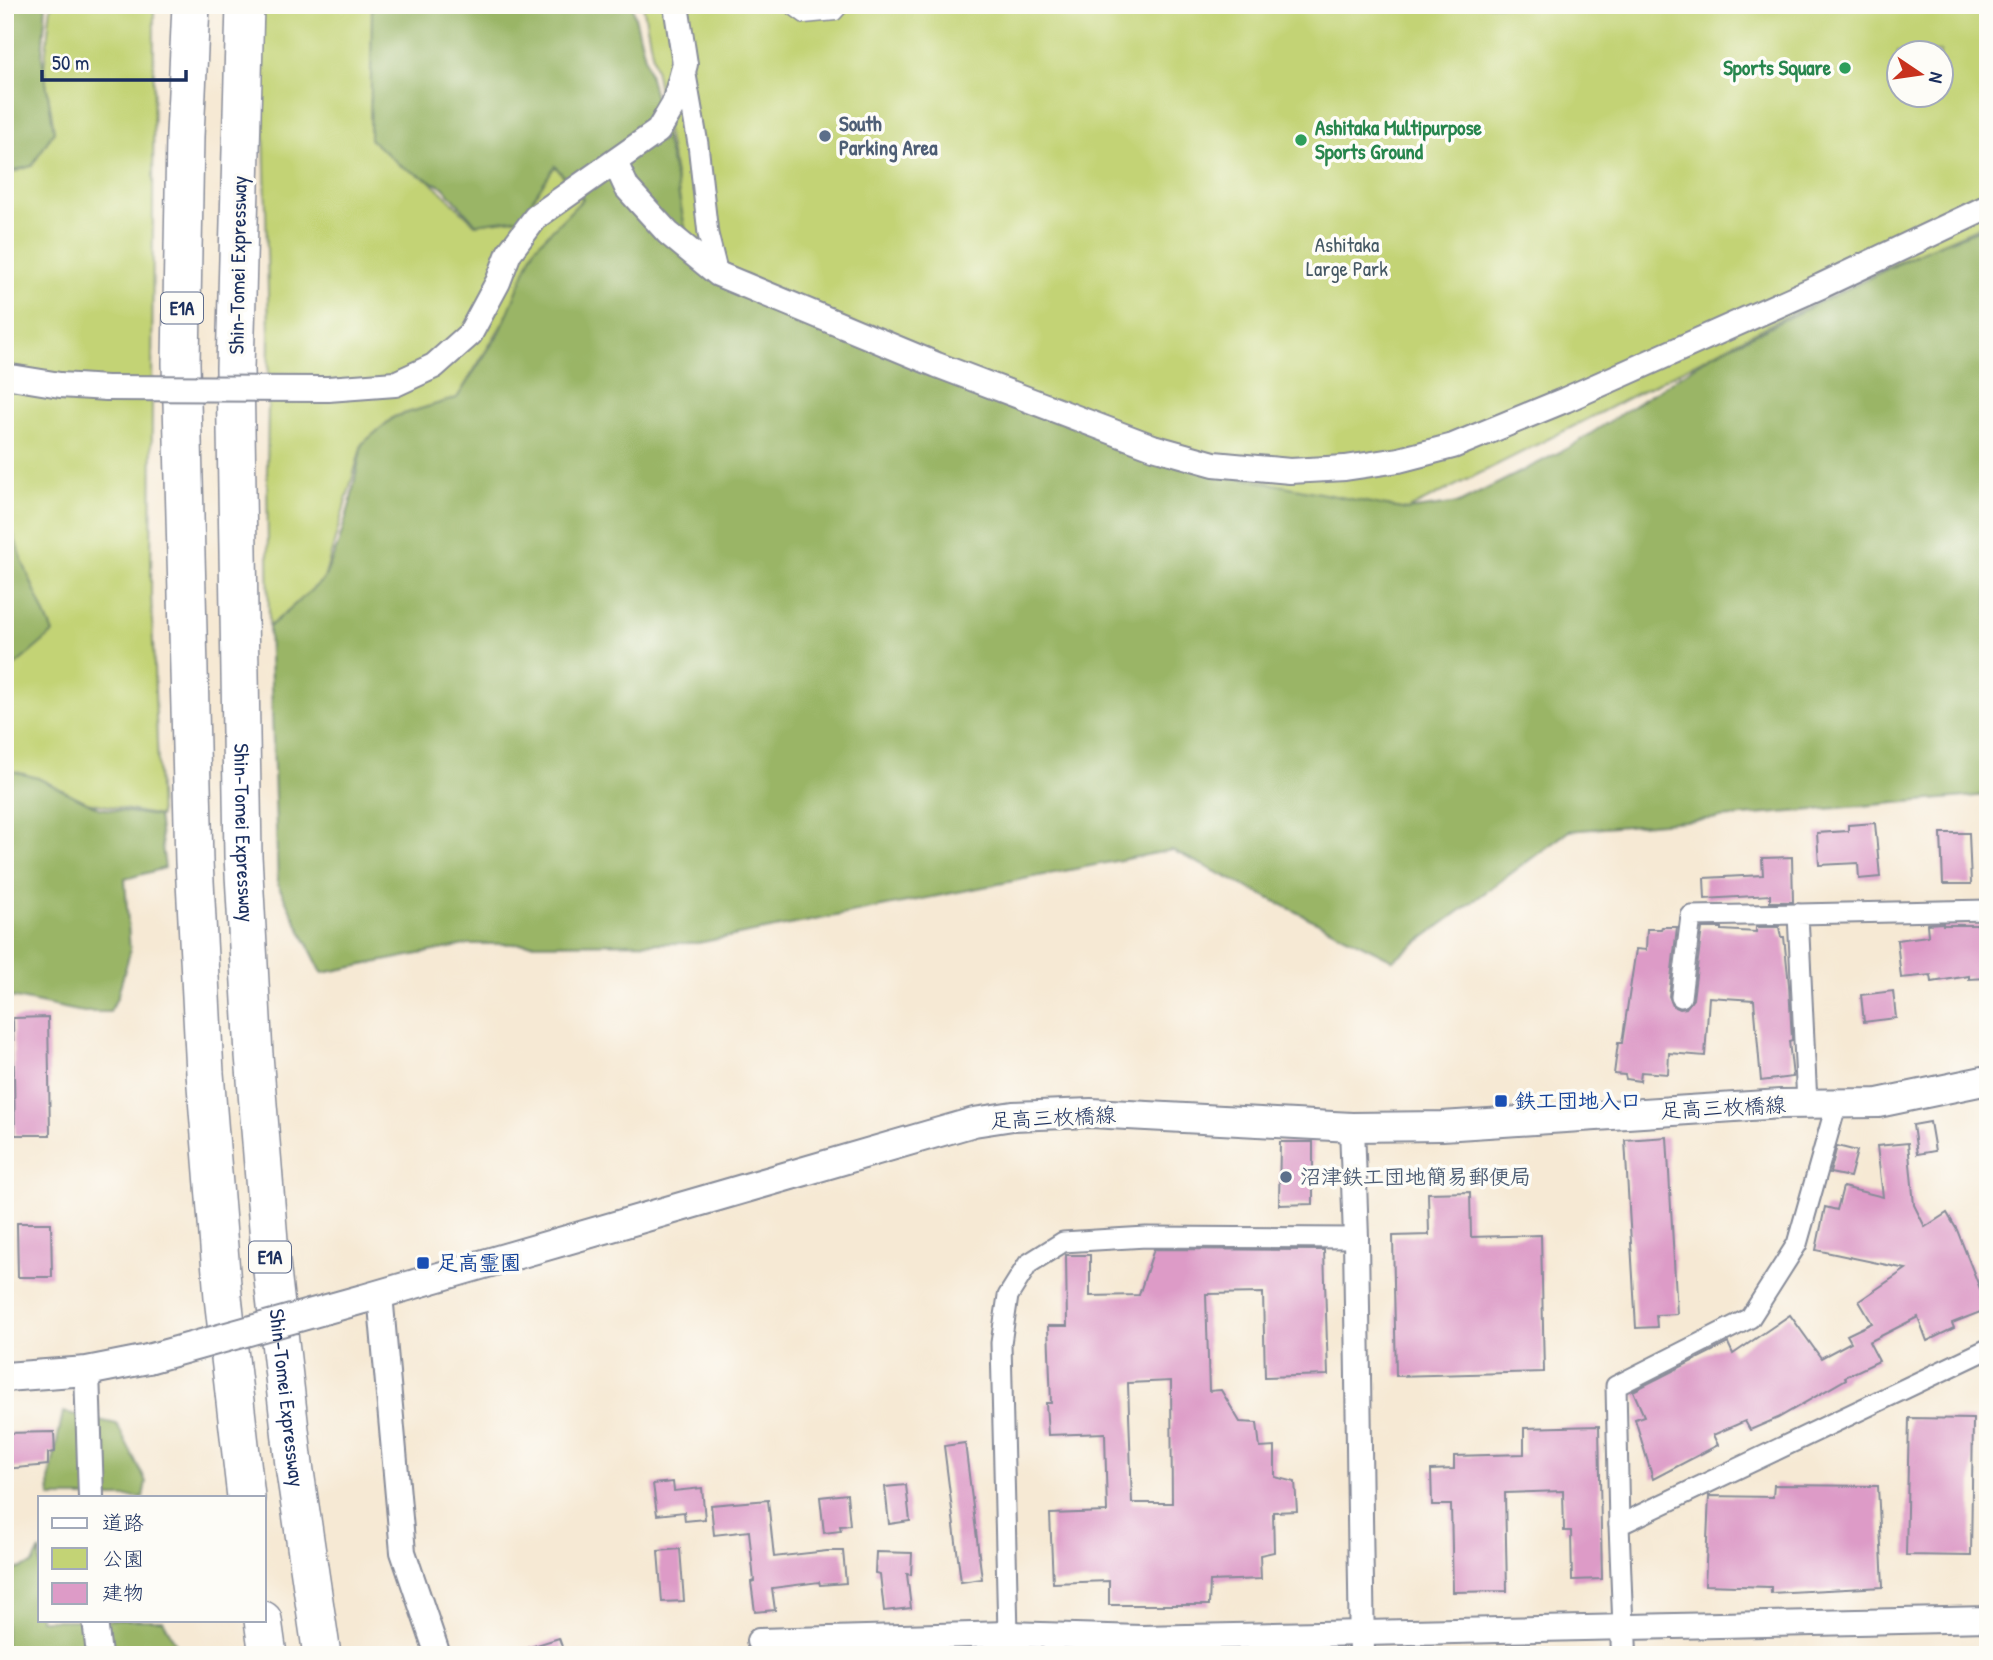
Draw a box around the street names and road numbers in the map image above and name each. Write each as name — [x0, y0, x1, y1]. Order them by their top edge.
street label: Shin-Tomei Expressway — [221, 175, 254, 355]
road number: E1A — [161, 292, 203, 324]
street label: Shin-Tomei Expressway — [227, 743, 262, 923]
street label: 足高三枚橋線 — [1659, 1090, 1787, 1125]
street label: 足高三枚橋線 — [989, 1100, 1117, 1135]
road number: E1A — [249, 1242, 291, 1273]
street label: Shin-Tomei Expressway — [262, 1307, 312, 1489]

